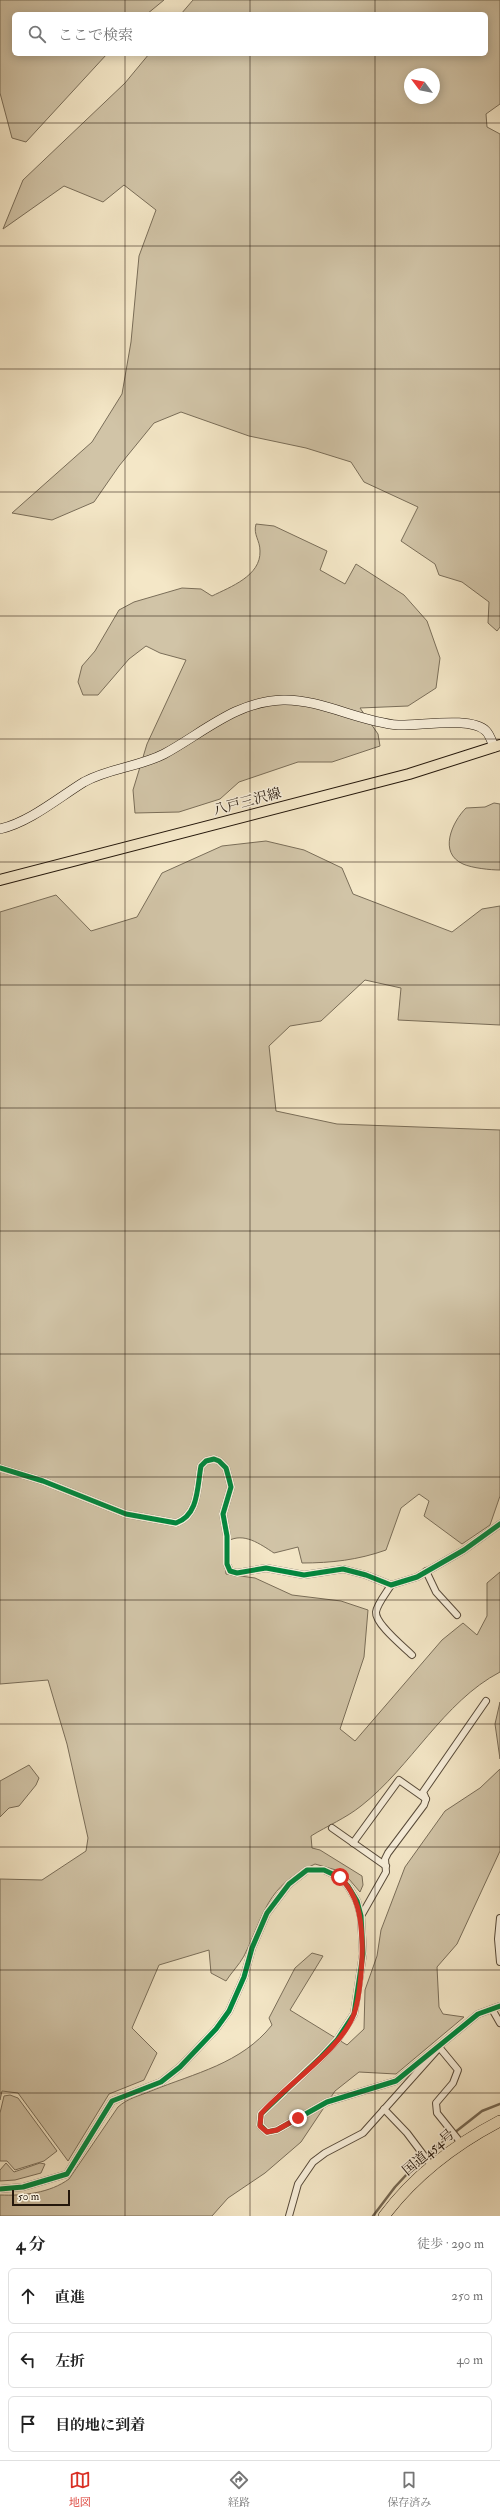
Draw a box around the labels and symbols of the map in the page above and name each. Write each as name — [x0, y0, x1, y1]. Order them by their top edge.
north arrow — [404, 68, 440, 104]
street label: 八戸三沢線 — [211, 784, 283, 819]
route start — [331, 1868, 349, 1886]
route end — [289, 2109, 307, 2127]
street label: 国道454号 — [399, 2126, 458, 2179]
scale bar — [12, 2188, 70, 2207]

